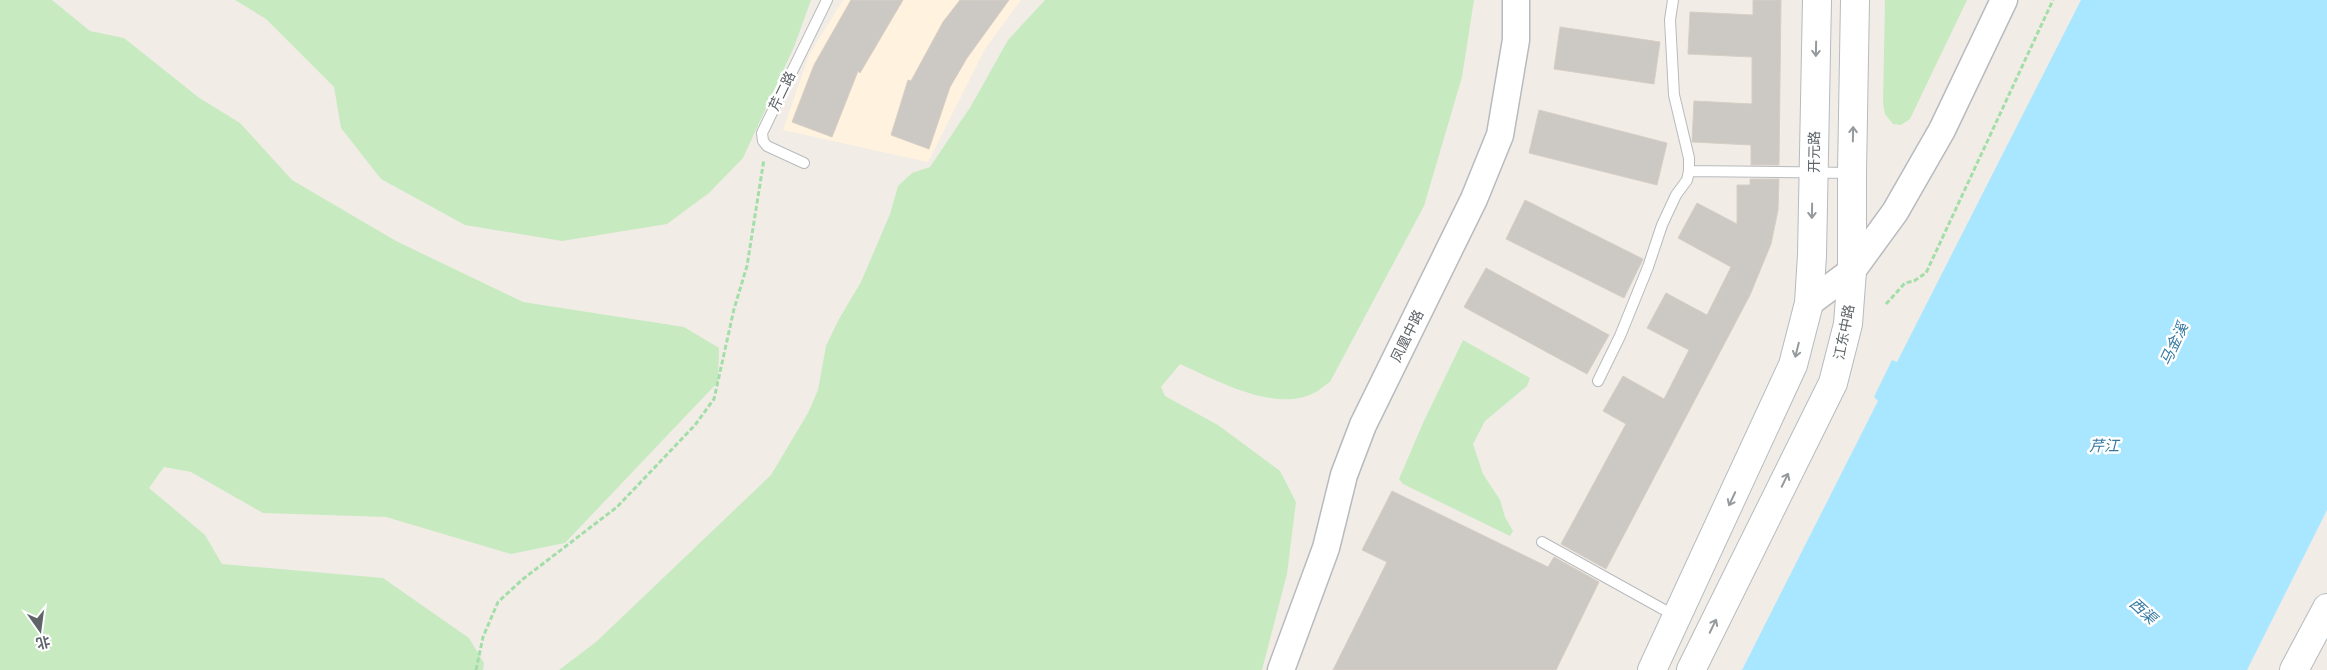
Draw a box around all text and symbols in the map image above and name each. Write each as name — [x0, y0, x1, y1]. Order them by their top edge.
one-way arrow — [1811, 40, 1821, 56]
street label: 芹二路 — [766, 69, 798, 113]
one-way arrow — [1848, 127, 1857, 143]
street label: 开元路 — [1806, 131, 1822, 173]
one-way arrow — [1808, 203, 1817, 219]
street label: 江东中路 — [1831, 303, 1857, 361]
street label: 凤凰中路 — [1388, 307, 1426, 365]
water label: 马金溪 — [2156, 318, 2193, 368]
one-way arrow — [1792, 342, 1801, 358]
water label: 芹江 — [2089, 437, 2121, 455]
one-way arrow — [1780, 473, 1790, 488]
one-way arrow — [1726, 491, 1736, 506]
water label: 西渠 — [2126, 594, 2162, 629]
north arrow — [15, 605, 65, 655]
one-way arrow — [1709, 619, 1718, 634]
text: 北 — [34, 633, 52, 652]

